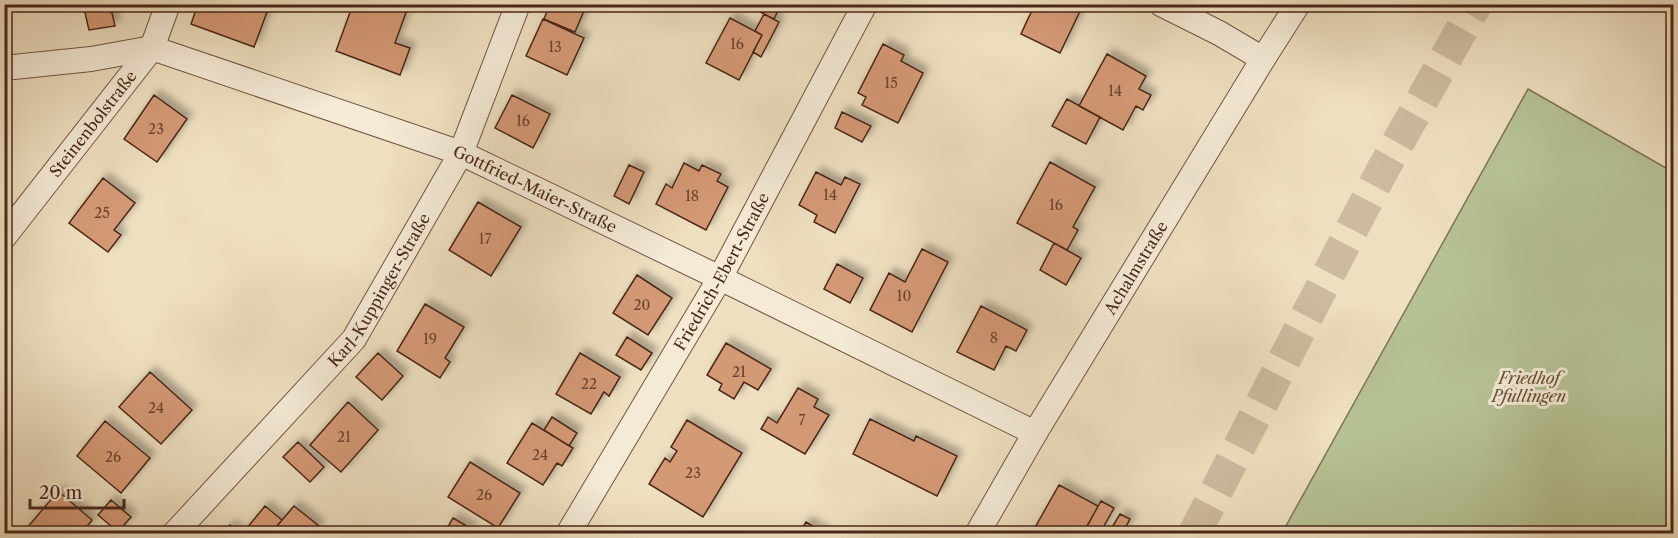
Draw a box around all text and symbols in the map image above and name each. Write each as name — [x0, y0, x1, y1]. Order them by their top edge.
house number: 16 — [730, 35, 744, 53]
house number: 13 — [548, 38, 562, 56]
street label: Steinenbolstraße — [45, 66, 141, 181]
house number: 15 — [884, 74, 898, 92]
house number: 14 — [1108, 82, 1122, 100]
house number: 16 — [516, 112, 530, 130]
house number: 23 — [148, 120, 164, 138]
street label: Gottfried-Maier-Straße — [451, 141, 620, 237]
house number: 14 — [823, 186, 837, 204]
house number: 18 — [685, 187, 699, 205]
street label: Friedrich-Ebert-Straße — [669, 189, 773, 354]
house number: 16 — [1049, 196, 1063, 214]
house number: 25 — [94, 204, 110, 222]
street label: Karl-Kuppinger-Straße — [323, 210, 434, 371]
street label: Achalmstraße — [1099, 217, 1172, 319]
house number: 17 — [479, 230, 491, 248]
house number: 10 — [897, 287, 911, 305]
house number: 20 — [634, 296, 651, 314]
house number: 8 — [990, 329, 998, 347]
house number: 19 — [423, 330, 437, 348]
house number: 21 — [732, 363, 746, 381]
park label: Friedhof Pfullingen — [1490, 368, 1566, 406]
house number: 22 — [581, 375, 597, 393]
house number: 24 — [148, 399, 164, 417]
house number: 7 — [799, 411, 806, 429]
house number: 21 — [337, 428, 351, 446]
house number: 24 — [532, 446, 548, 464]
house number: 26 — [105, 448, 121, 466]
house number: 23 — [685, 464, 701, 482]
scale bar — [30, 472, 124, 510]
text: 20 m — [39, 482, 83, 504]
house number: 26 — [476, 486, 492, 504]

